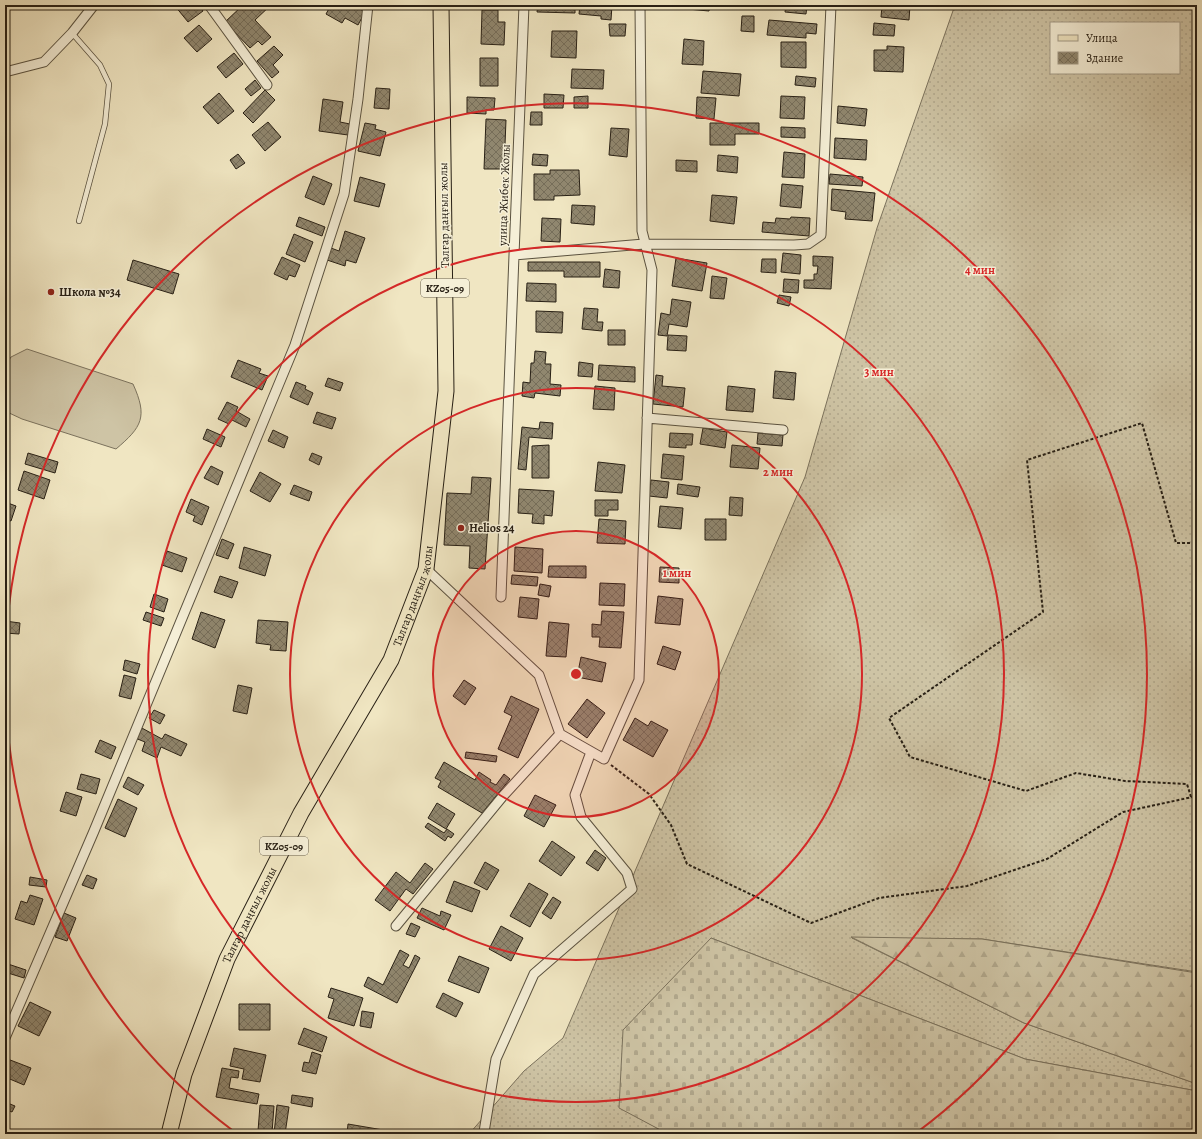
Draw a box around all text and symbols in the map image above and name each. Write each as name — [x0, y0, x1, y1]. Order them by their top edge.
legend — [1050, 22, 1180, 74]
text: Улица — [1086, 30, 1118, 46]
text: Здание — [1086, 50, 1123, 66]
street label: улица Жибек Жолы — [494, 144, 514, 247]
street label: Талғар даңғыл жолы — [435, 162, 453, 268]
text: 4 мин — [965, 262, 995, 278]
road number: KZ05-09 — [421, 279, 469, 297]
place label: Школа №34 — [59, 284, 121, 300]
marker: Школа №34 — [46, 287, 56, 297]
text: 3 мин — [864, 364, 894, 380]
text: 2 мин — [763, 464, 793, 480]
place label: Helios 24 — [469, 520, 515, 536]
marker: Helios 24 — [456, 523, 466, 533]
street label: Талғар даңғыл жолы — [389, 545, 437, 649]
text: 1 мин — [663, 565, 691, 581]
centre of rings — [569, 667, 583, 681]
road number: KZ05-09 — [260, 837, 308, 855]
street label: Талғар даңғыл жолы — [218, 864, 280, 965]

